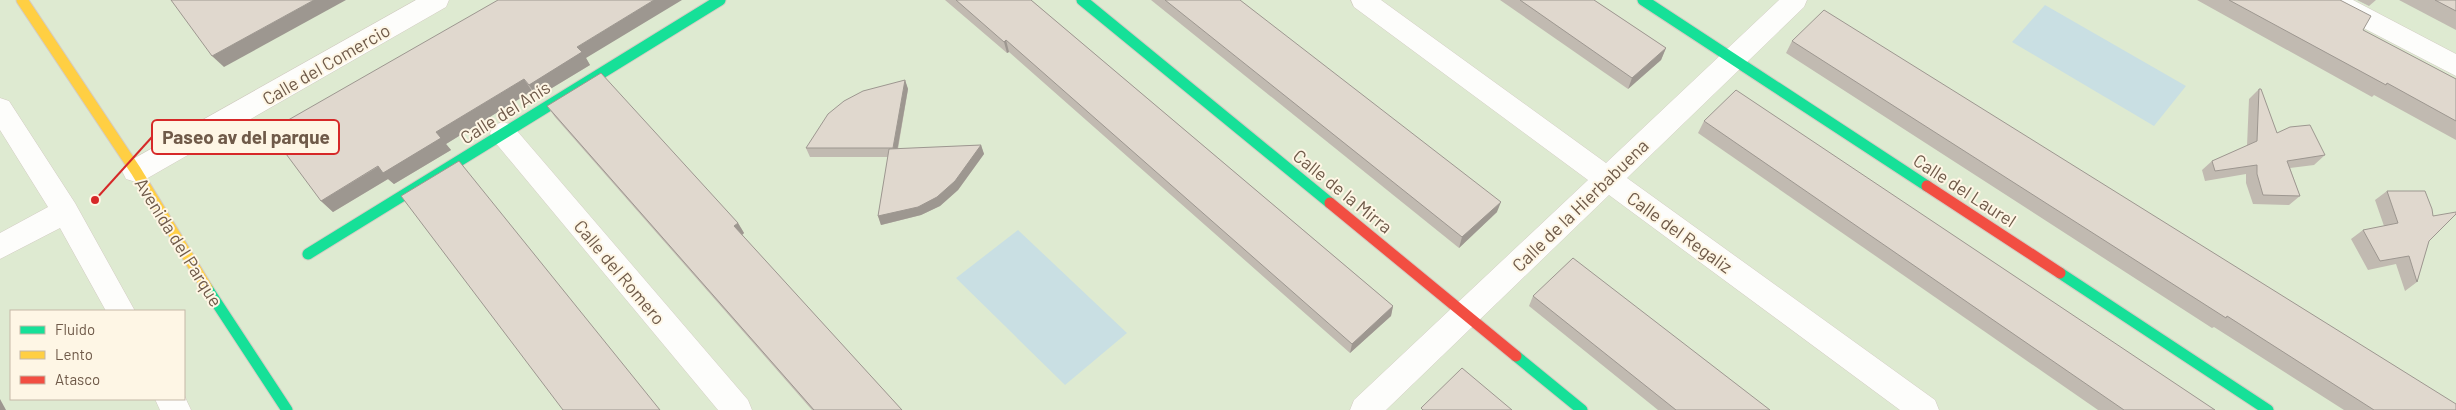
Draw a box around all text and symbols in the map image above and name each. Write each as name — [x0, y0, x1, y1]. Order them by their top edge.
street label: Calle del Comercio — [258, 18, 394, 110]
street label: Calle del Anís — [456, 76, 554, 148]
callout: Paseo av del parque — [152, 120, 339, 154]
text: Paseo av del parque — [162, 125, 330, 148]
street label: Calle de la Hierbabuena — [1507, 134, 1653, 276]
street label: Calle de la Mirra — [1289, 144, 1397, 238]
street label: Calle del Laurel — [1910, 149, 2020, 231]
street label: Avenida del Parque — [131, 174, 227, 310]
street label: Calle del Regaliz — [1623, 186, 1737, 278]
street label: Calle del Romero — [570, 215, 670, 329]
legend — [10, 310, 185, 400]
text: Fluido — [55, 320, 95, 338]
text: Lento — [55, 345, 93, 363]
text: Atasco — [55, 370, 100, 388]

